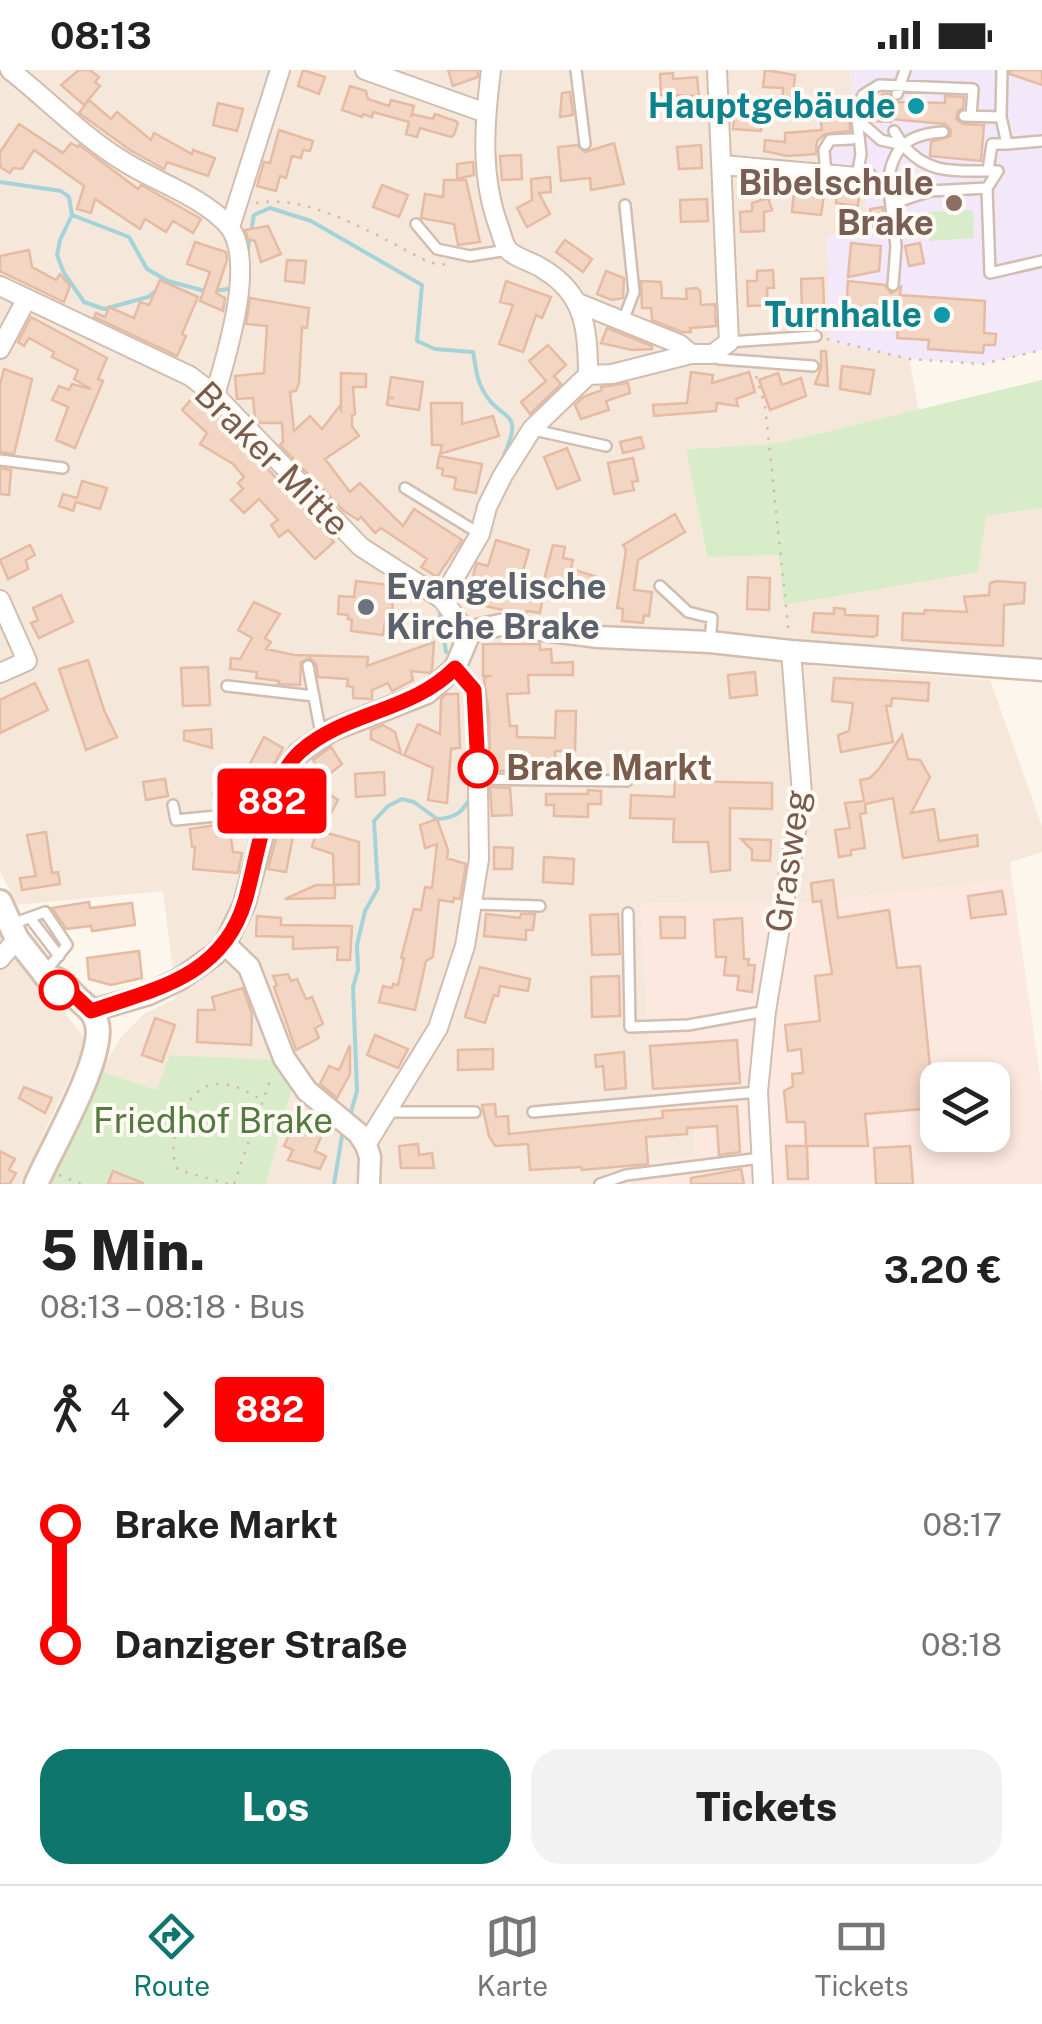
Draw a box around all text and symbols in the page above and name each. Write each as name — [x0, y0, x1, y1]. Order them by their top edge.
text: 08:13 — [50, 13, 152, 58]
place label: Hauptgebäude — [648, 85, 896, 126]
marker: Hauptgebäude — [905, 95, 927, 117]
place label: Bibelschule Brake — [738, 162, 934, 243]
marker: Bibelschule Brake — [943, 192, 965, 214]
place label: Turnhalle — [764, 294, 922, 335]
marker: Turnhalle — [931, 304, 953, 326]
street label: Braker Mitte — [187, 373, 358, 544]
place label: Evangelische Kirche Brake — [386, 566, 607, 647]
marker: Evangelische Kirche Brake — [355, 596, 377, 618]
place label: Brake Markt — [506, 747, 712, 788]
marker: Brake Markt — [459, 749, 497, 787]
line badge: 882 — [214, 768, 330, 834]
text: 882 — [237, 781, 307, 822]
street label: Grasweg — [757, 787, 818, 935]
unlabelled marker — [40, 971, 78, 1009]
map controls — [920, 1062, 1010, 1152]
button: layers — [920, 1062, 1010, 1152]
park label: Friedhof Brake — [93, 1100, 333, 1141]
text: 5 Min. — [40, 1218, 205, 1282]
text: 3.20 € — [884, 1247, 1002, 1292]
text: 08:13 – 08:18 · Bus — [40, 1288, 305, 1325]
icon: walk — [40, 1382, 95, 1437]
icon: forward — [145, 1382, 200, 1437]
text: 882 — [235, 1389, 304, 1430]
text: 4 — [110, 1391, 130, 1428]
text: Brake Markt — [114, 1502, 338, 1547]
text: 08:17 — [922, 1506, 1002, 1543]
text: Danziger Straße — [114, 1622, 408, 1667]
text: 08:18 — [921, 1626, 1002, 1663]
button: Los — [40, 1749, 511, 1864]
button: Tickets — [531, 1749, 1002, 1864]
tab: Route — [133, 1909, 210, 2002]
tab: Karte — [477, 1909, 548, 2002]
tab: Tickets — [815, 1909, 909, 2002]

